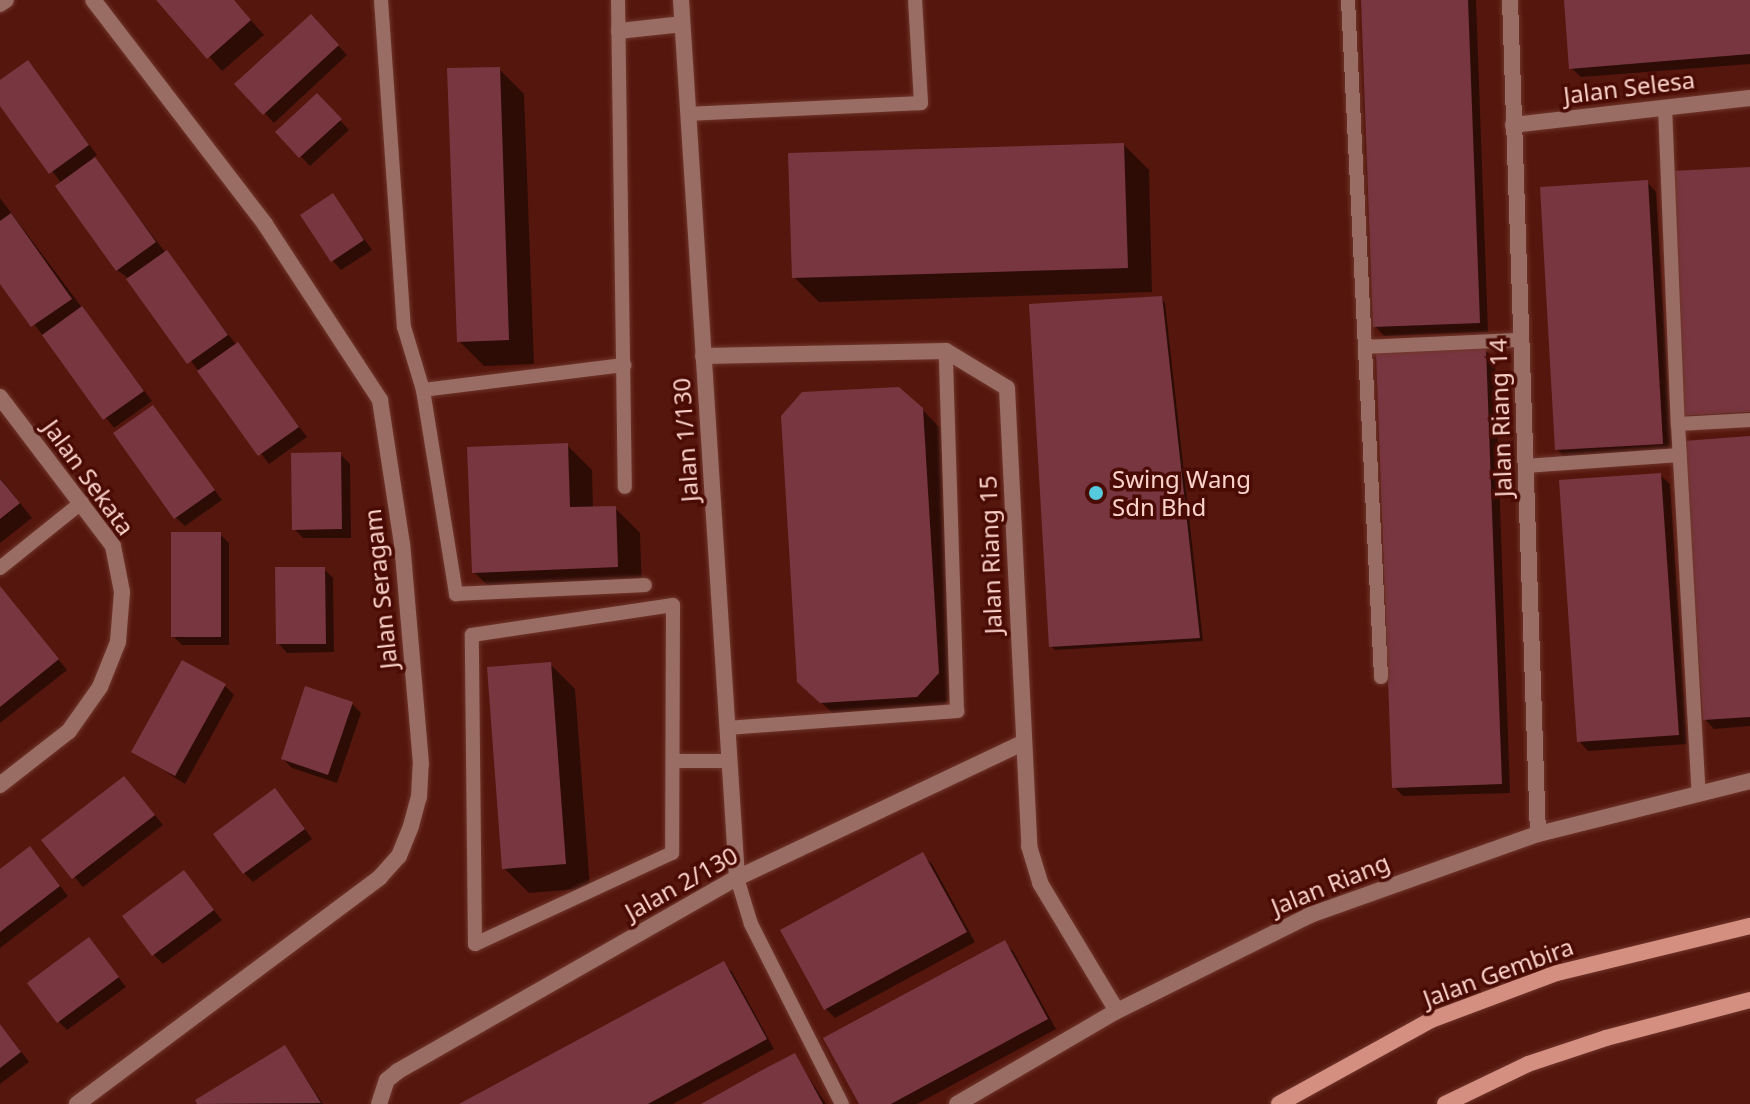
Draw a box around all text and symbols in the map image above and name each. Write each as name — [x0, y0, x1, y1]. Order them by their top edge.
street label: Jalan Selesa — [1562, 65, 1696, 109]
street label: Jalan Riang 14 — [1483, 338, 1517, 498]
street label: Jalan 1/130 — [666, 377, 704, 503]
street label: Jalan Sekata — [37, 414, 141, 540]
place label: Swing Wang Sdn Bhd — [1112, 465, 1251, 521]
street label: Jalan Riang 15 — [973, 475, 1007, 635]
marker: Swing Wang Sdn Bhd — [1087, 484, 1105, 502]
street label: Jalan Seragam — [357, 507, 403, 671]
street label: Jalan 2/130 — [620, 840, 742, 926]
street label: Jalan Riang — [1267, 847, 1393, 921]
street label: Jalan Gembira — [1419, 931, 1577, 1013]

